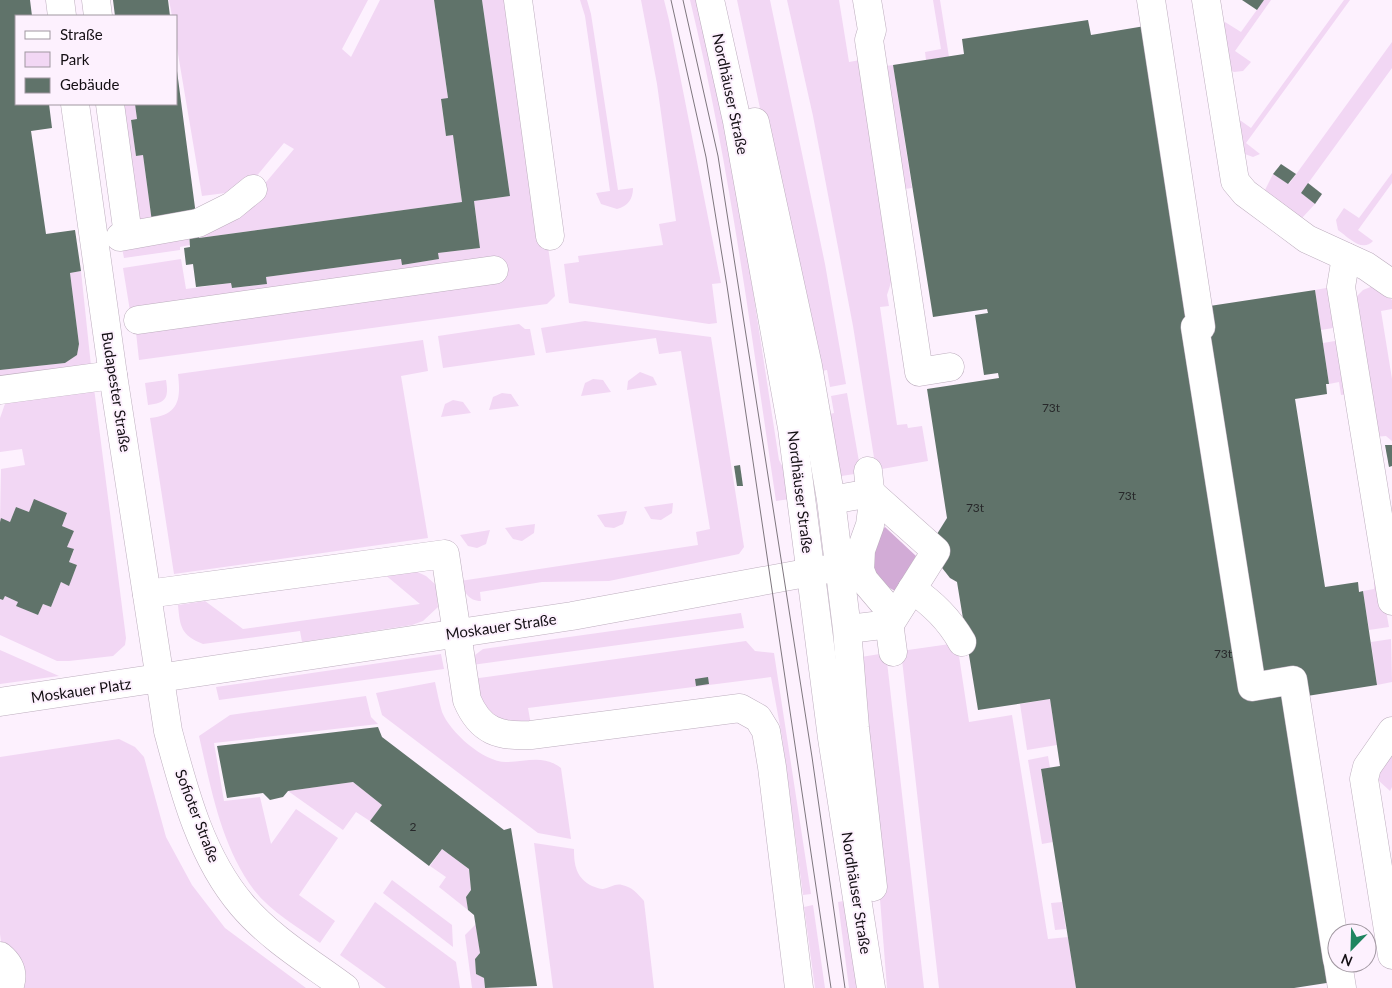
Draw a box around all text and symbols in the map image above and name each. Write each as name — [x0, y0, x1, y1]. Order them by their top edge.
legend — [15, 15, 178, 105]
text: Straße — [60, 25, 103, 43]
street label: Nordhäuser Straße — [709, 32, 753, 156]
text: Park — [60, 50, 90, 68]
text: Gebäude — [60, 75, 119, 93]
street label: Budapester Straße — [99, 330, 135, 453]
house number: 73t — [1042, 400, 1061, 415]
street label: Nordhäuser Straße — [785, 429, 817, 554]
house number: 73t — [1118, 488, 1137, 503]
house number: 73t — [966, 500, 985, 515]
street label: Moskauer Straße — [444, 609, 557, 643]
house number: 73t — [1214, 646, 1233, 661]
street label: Moskauer Platz — [30, 674, 132, 706]
street label: Sofioter Straße — [172, 767, 224, 865]
house number: 2 — [410, 819, 417, 834]
street label: Nordhäuser Straße — [838, 830, 876, 955]
north arrow — [1327, 923, 1377, 973]
text: N — [1338, 950, 1355, 970]

